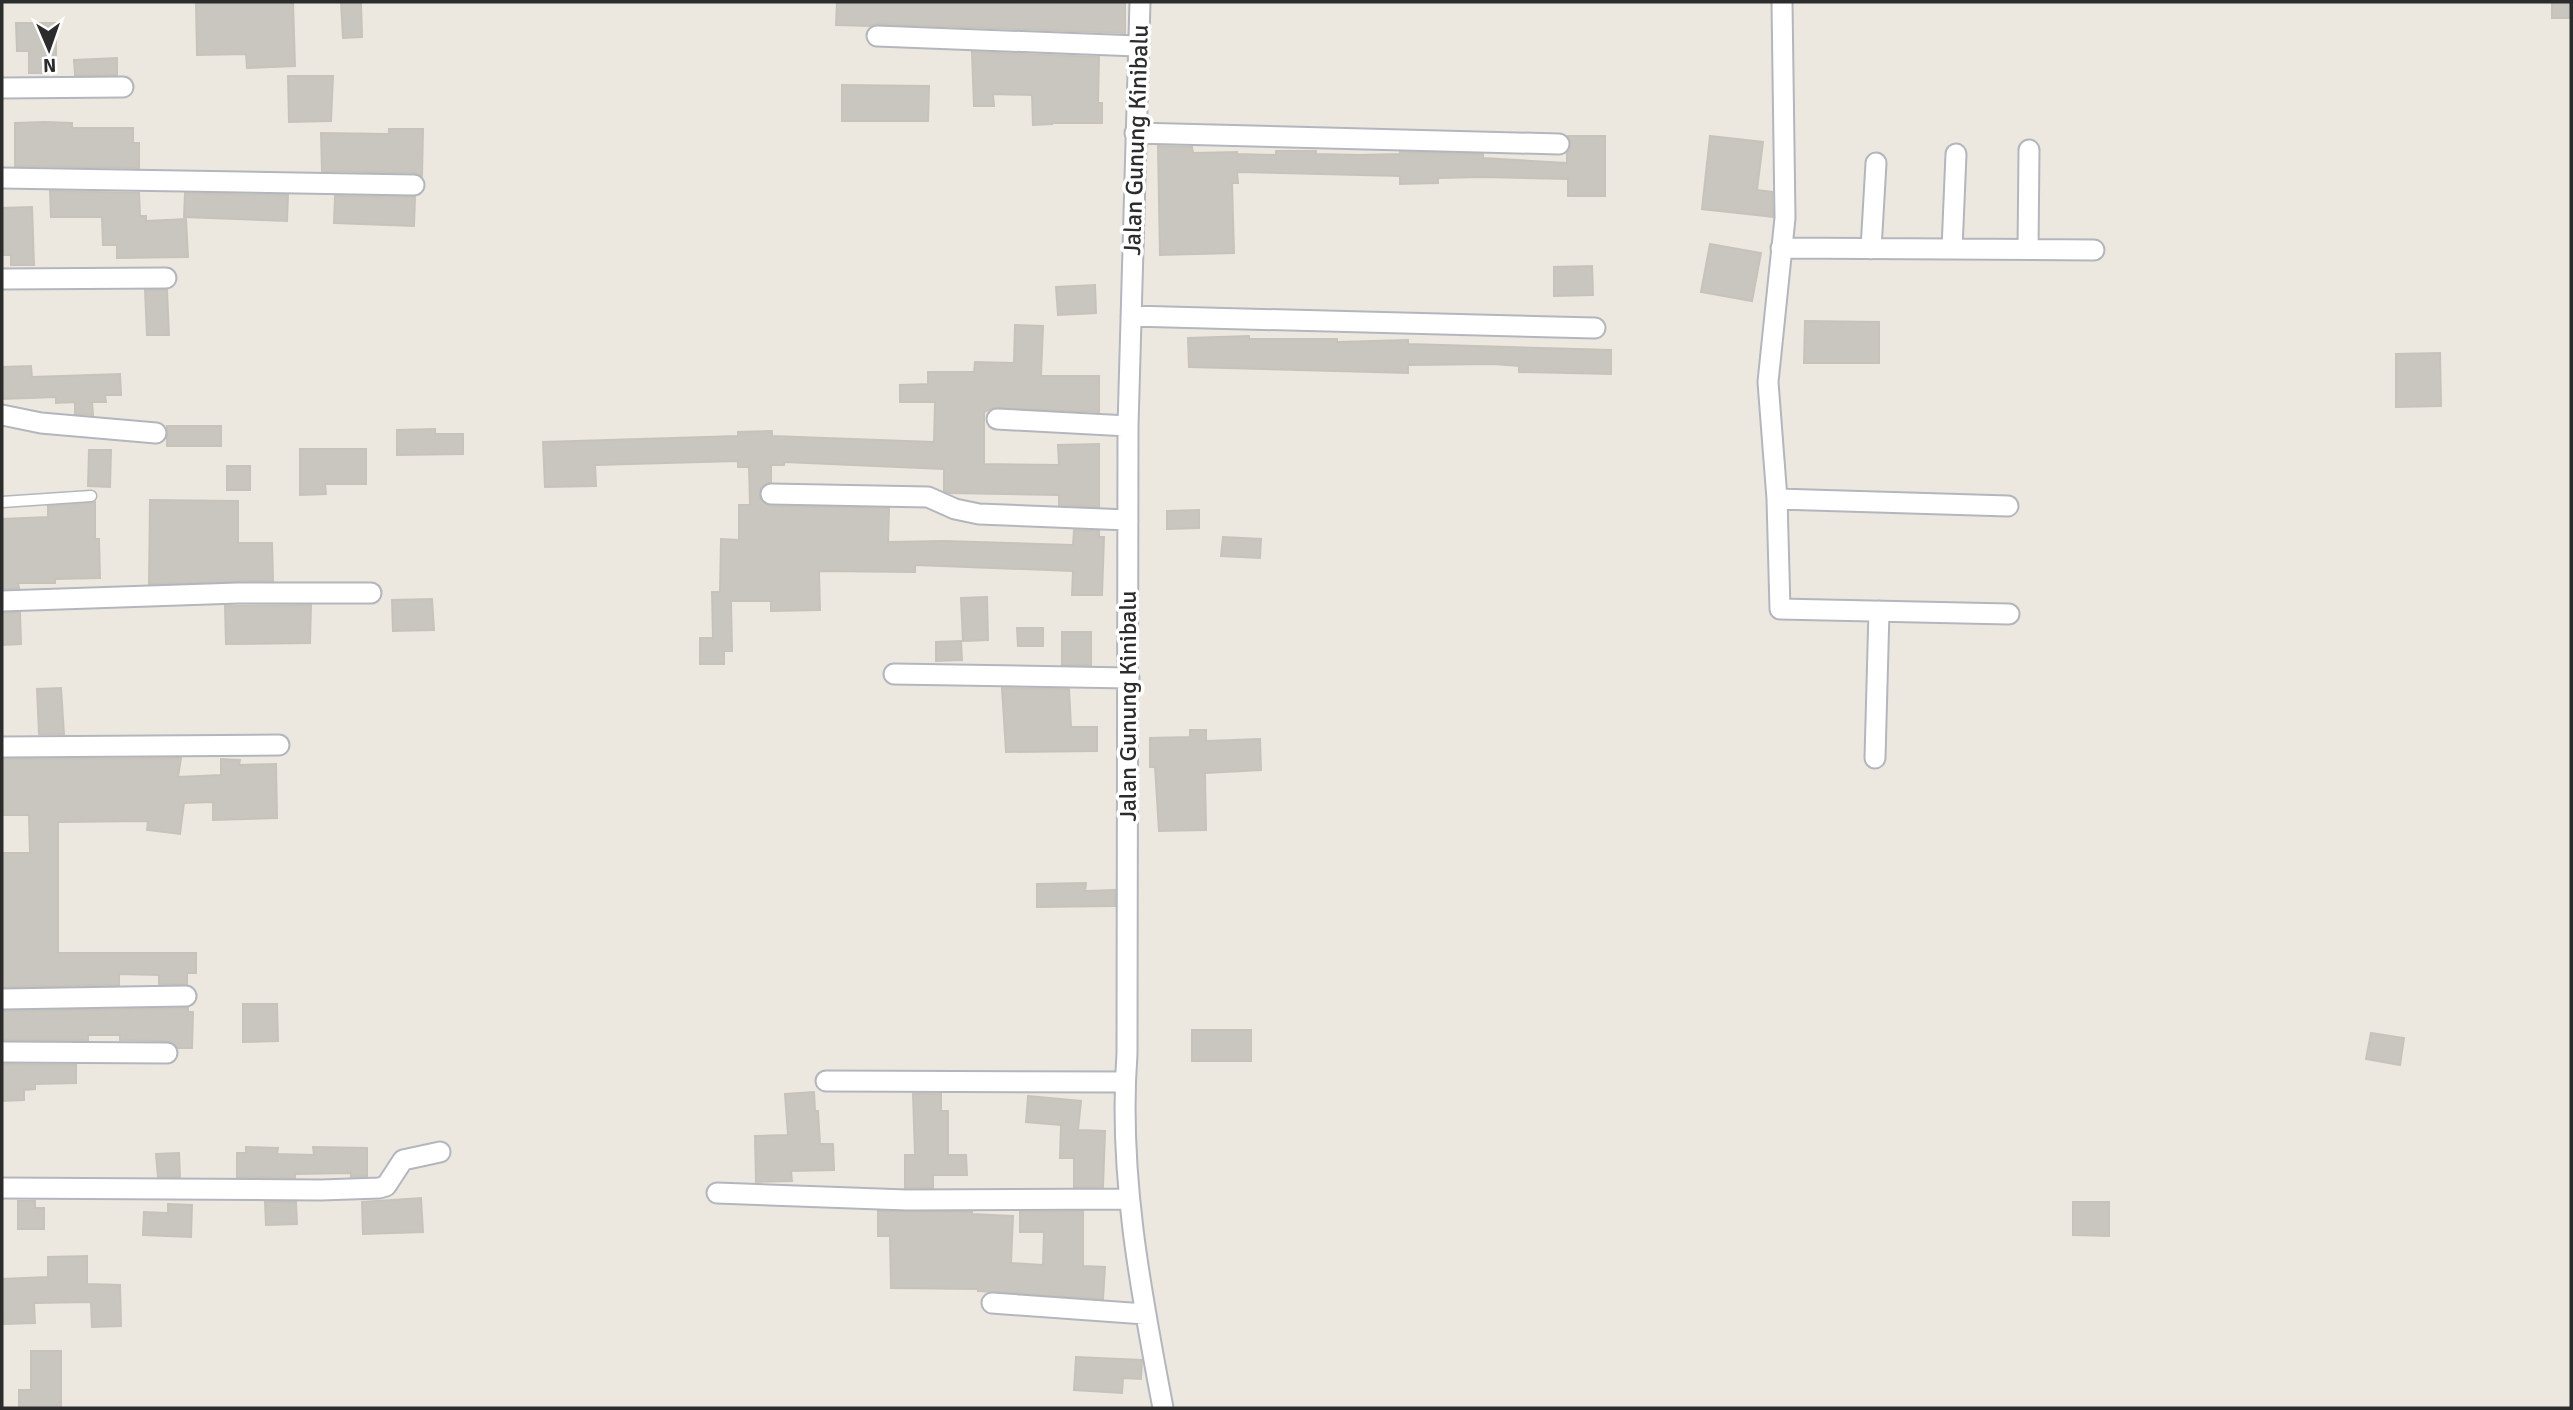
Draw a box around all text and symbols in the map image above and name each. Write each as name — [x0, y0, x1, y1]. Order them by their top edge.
north arrow — [14, 14, 84, 84]
street label: Jalan Gunung Kinibalu — [1117, 24, 1155, 256]
text: N — [43, 53, 57, 77]
street label: Jalan Gunung Kinibalu — [1113, 591, 1143, 821]

